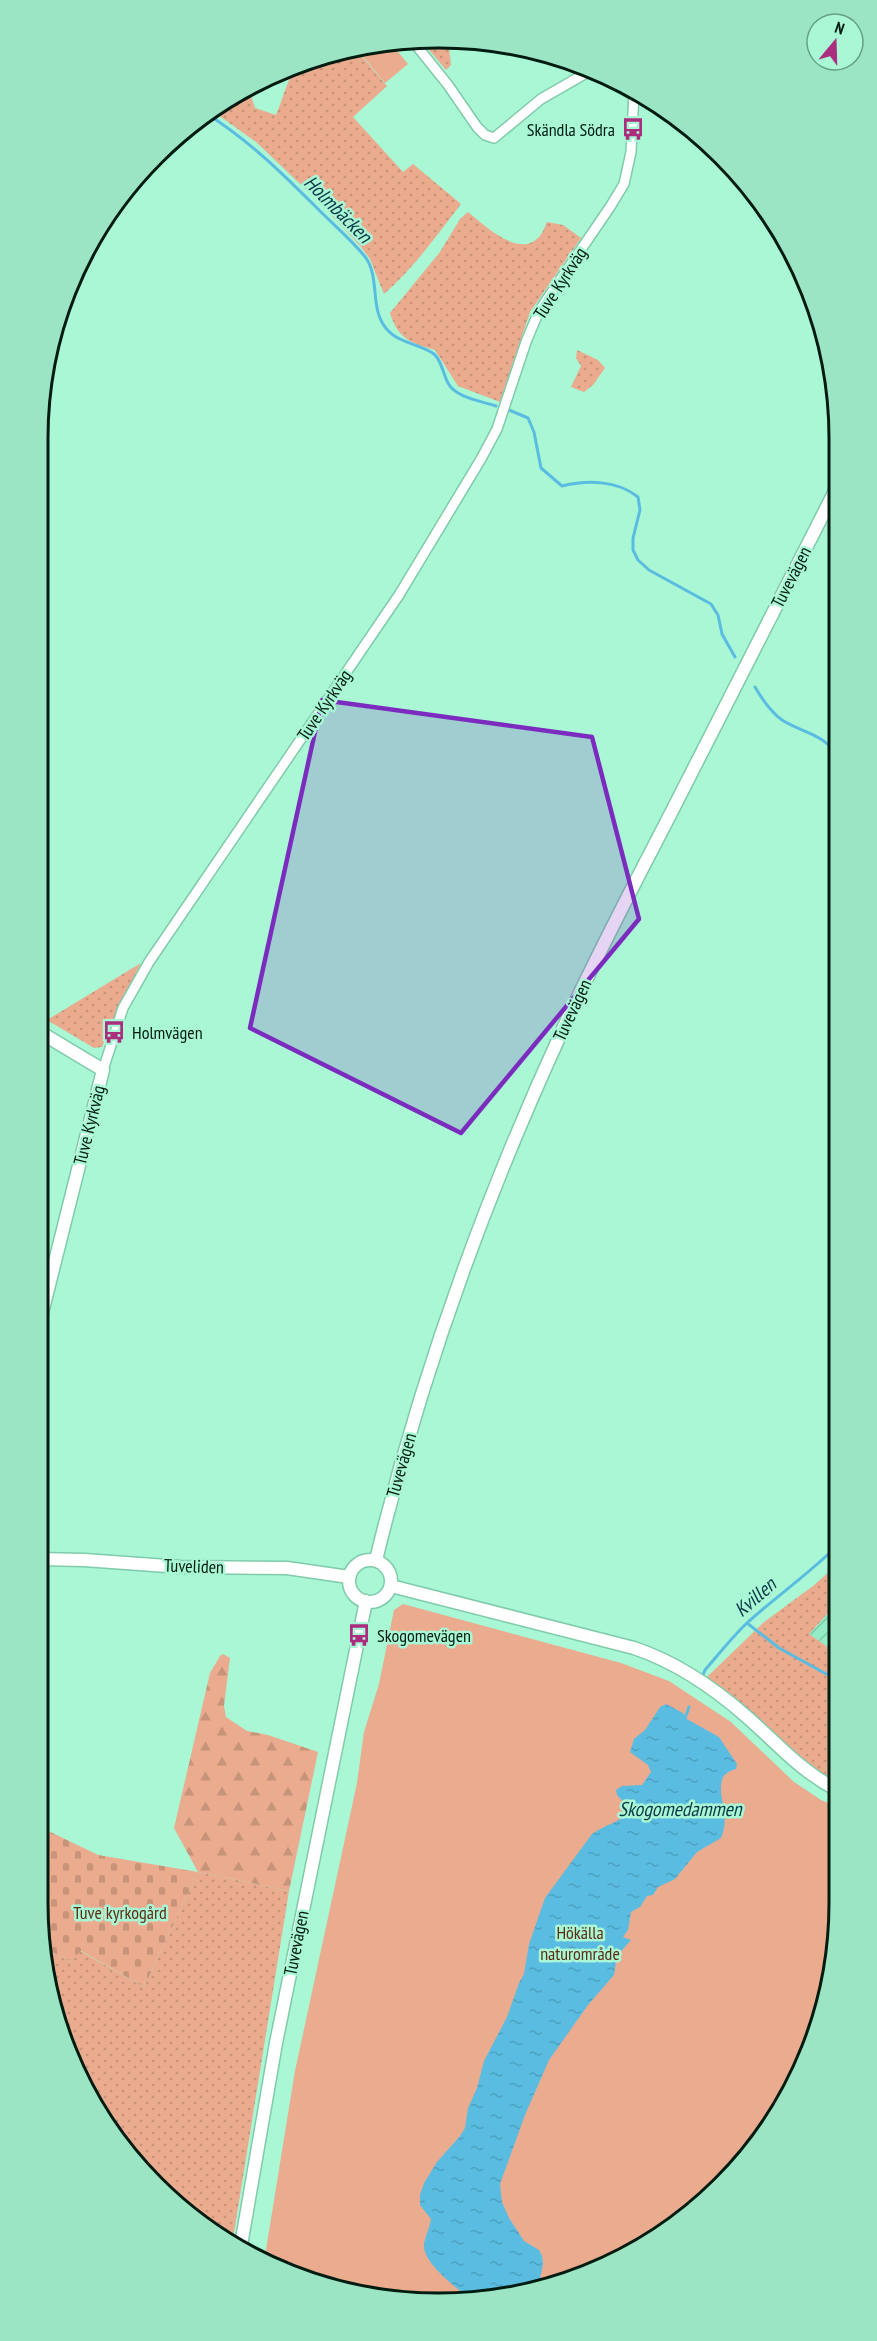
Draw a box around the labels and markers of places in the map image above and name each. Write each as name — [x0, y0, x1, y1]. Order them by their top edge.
bus stop icon: Skändla Södra — [620, 116, 646, 142]
place label: Skändla Södra — [527, 118, 615, 141]
bus stop icon: Holmvägen — [101, 1019, 127, 1045]
place label: Holmvägen — [132, 1021, 203, 1044]
bus stop icon: Skogomevägen — [346, 1622, 372, 1648]
place label: Skogomevägen — [377, 1624, 471, 1647]

